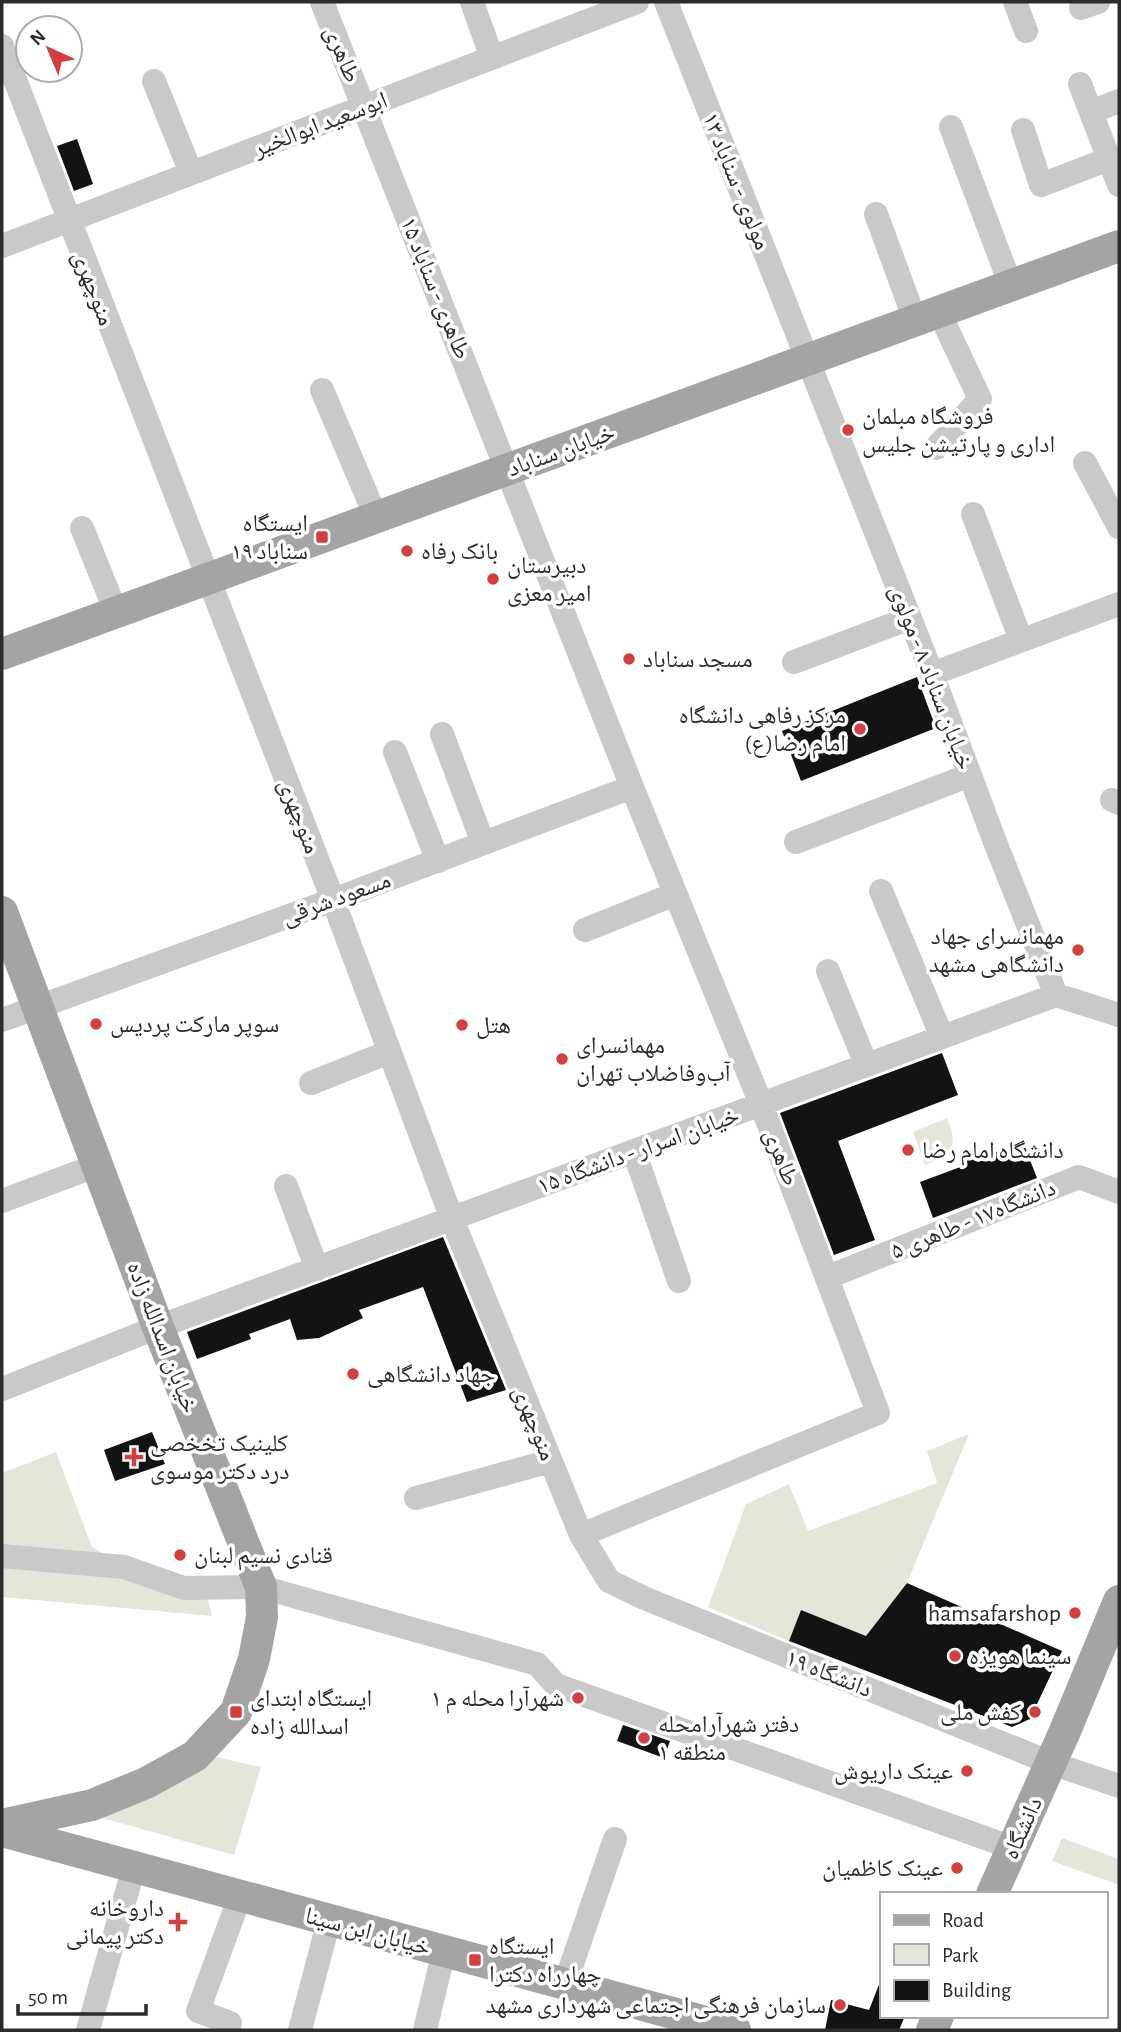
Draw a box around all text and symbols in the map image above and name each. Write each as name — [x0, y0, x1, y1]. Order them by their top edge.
north arrow — [14, 14, 84, 84]
street label: طاهری — [319, 23, 364, 86]
text: N — [27, 26, 50, 49]
street label: ابوسعید ابوالخیر — [249, 88, 391, 163]
street label: مولوی - سناباد ۱۳ — [697, 109, 774, 254]
street label: طاهری - سناباد ۱۵ — [395, 214, 474, 363]
street label: منوچهری — [67, 248, 118, 329]
place label: فروشگاه مبلمان اداری و پارتیشن جلیس — [862, 405, 1055, 458]
street label: خیابان سناباد — [505, 420, 618, 482]
marker: فروشگاه مبلمان اداری و پارتیشن جلیس — [840, 422, 856, 438]
place label: ایستگاه سناباد ۱۹ — [231, 512, 308, 565]
marker: ایستگاه سناباد ۱۹ — [314, 529, 330, 545]
place label: بانک رفاه — [421, 540, 498, 565]
marker: بانک رفاه — [399, 543, 415, 559]
place label: دبیرستان امیر معزی — [507, 554, 591, 607]
marker: دبیرستان امیر معزی — [485, 571, 501, 587]
street label: خیابان سناباد ۸ - مولوی — [884, 582, 977, 773]
place label: مسجد سناباد — [643, 648, 753, 673]
marker: مسجد سناباد — [621, 651, 637, 667]
place label: مرکز رفاهی دانشگاه امام رضا(ع) — [679, 704, 846, 759]
marker: مرکز رفاهی دانشگاه امام رضا(ع) — [852, 721, 868, 737]
street label: منوچهری — [273, 776, 324, 857]
street label: مسعود شرقی — [279, 868, 394, 931]
place label: مهمانسرای جهاد دانشگاهی مشهد — [929, 925, 1064, 978]
marker: مهمانسرای جهاد دانشگاهی مشهد — [1070, 942, 1086, 958]
place label: سوپر مارکت پردیس — [110, 1013, 279, 1038]
place label: هتل — [476, 1014, 511, 1039]
marker: سوپر مارکت پردیس — [88, 1016, 104, 1032]
marker: هتل — [454, 1017, 470, 1033]
place label: مهمانسرای آب‌و‌فاضلاب تهران — [576, 1034, 731, 1087]
marker: مهمانسرای آب‌و‌فاضلاب تهران — [554, 1051, 570, 1067]
street label: خیابان اسرار - دانشگاه ۱۵ — [534, 1103, 743, 1200]
street label: طاهری — [758, 1126, 803, 1189]
place label: دانشگاه امام رضا — [922, 1139, 1064, 1166]
marker: دانشگاه امام رضا — [900, 1142, 916, 1158]
street label: دانشگاه۱۷ - طاهری ۵ — [888, 1176, 1060, 1265]
street label: خیابان اسدالله زاده — [121, 1258, 202, 1417]
place label: جهاد دانشگاهی — [367, 1363, 495, 1388]
marker: جهاد دانشگاهی — [345, 1366, 361, 1382]
street label: منوچهری — [507, 1383, 560, 1464]
place label: کلینیک تخخصی درد دکتر موسوی — [150, 1432, 289, 1485]
marker: کلینیک تخخصی درد دکتر موسوی — [124, 1447, 144, 1467]
place label: قنادی نسیم لبنان — [194, 1544, 333, 1571]
marker: قنادی نسیم لبنان — [172, 1547, 188, 1563]
place label: hamsafarshop — [928, 1602, 1061, 1626]
marker: hamsafarshop — [1067, 1605, 1083, 1621]
place label: سینما هویزه — [969, 1645, 1072, 1669]
street label: دانشگاه ۱۹ — [782, 1646, 875, 1702]
marker: سینما هویزه — [947, 1648, 963, 1664]
place label: شهرآرا محله م ۱ — [431, 1686, 564, 1714]
place label: ایستگاه ابتدای اسدالله زاده — [250, 1687, 372, 1739]
marker: شهرآرا محله م ۱ — [570, 1690, 586, 1706]
place label: کفش ملی — [940, 1701, 1021, 1726]
marker: ایستگاه ابتدای اسدالله زاده — [228, 1704, 244, 1720]
marker: کفش ملی — [1027, 1704, 1043, 1720]
place label: دفتر شهرآرامحله منطقه ۱ — [658, 1712, 799, 1765]
marker: دفتر شهرآرامحله منطقه ۱ — [636, 1730, 652, 1746]
place label: عینک داریوش — [834, 1760, 953, 1785]
marker: عینک داریوش — [959, 1763, 975, 1779]
street label: دانشگاه — [999, 1794, 1047, 1863]
place label: عینک کاظمیان — [822, 1857, 943, 1882]
marker: عینک کاظمیان — [949, 1860, 965, 1876]
legend — [880, 1892, 1107, 2018]
place label: داروخانه دکتر پیمانی — [66, 1897, 164, 1950]
street label: خیابان ابن سینا — [302, 1904, 433, 1961]
text: Road — [942, 1910, 984, 1931]
marker: داروخانه دکتر پیمانی — [170, 1914, 186, 1930]
place label: ایستگاه چهارراه دکترا — [489, 1935, 601, 1988]
text: Park — [942, 1945, 979, 1966]
marker: ایستگاه چهارراه دکترا — [467, 1952, 483, 1968]
scale bar — [18, 1972, 145, 2016]
text: Building — [942, 1980, 1012, 2001]
text: 50 m — [28, 1987, 68, 2008]
place label: سازمان فرهنگی اجتماعی شهرداری مشهد — [486, 1994, 826, 2019]
marker: سازمان فرهنگی اجتماعی شهرداری مشهد — [832, 1997, 848, 2013]

